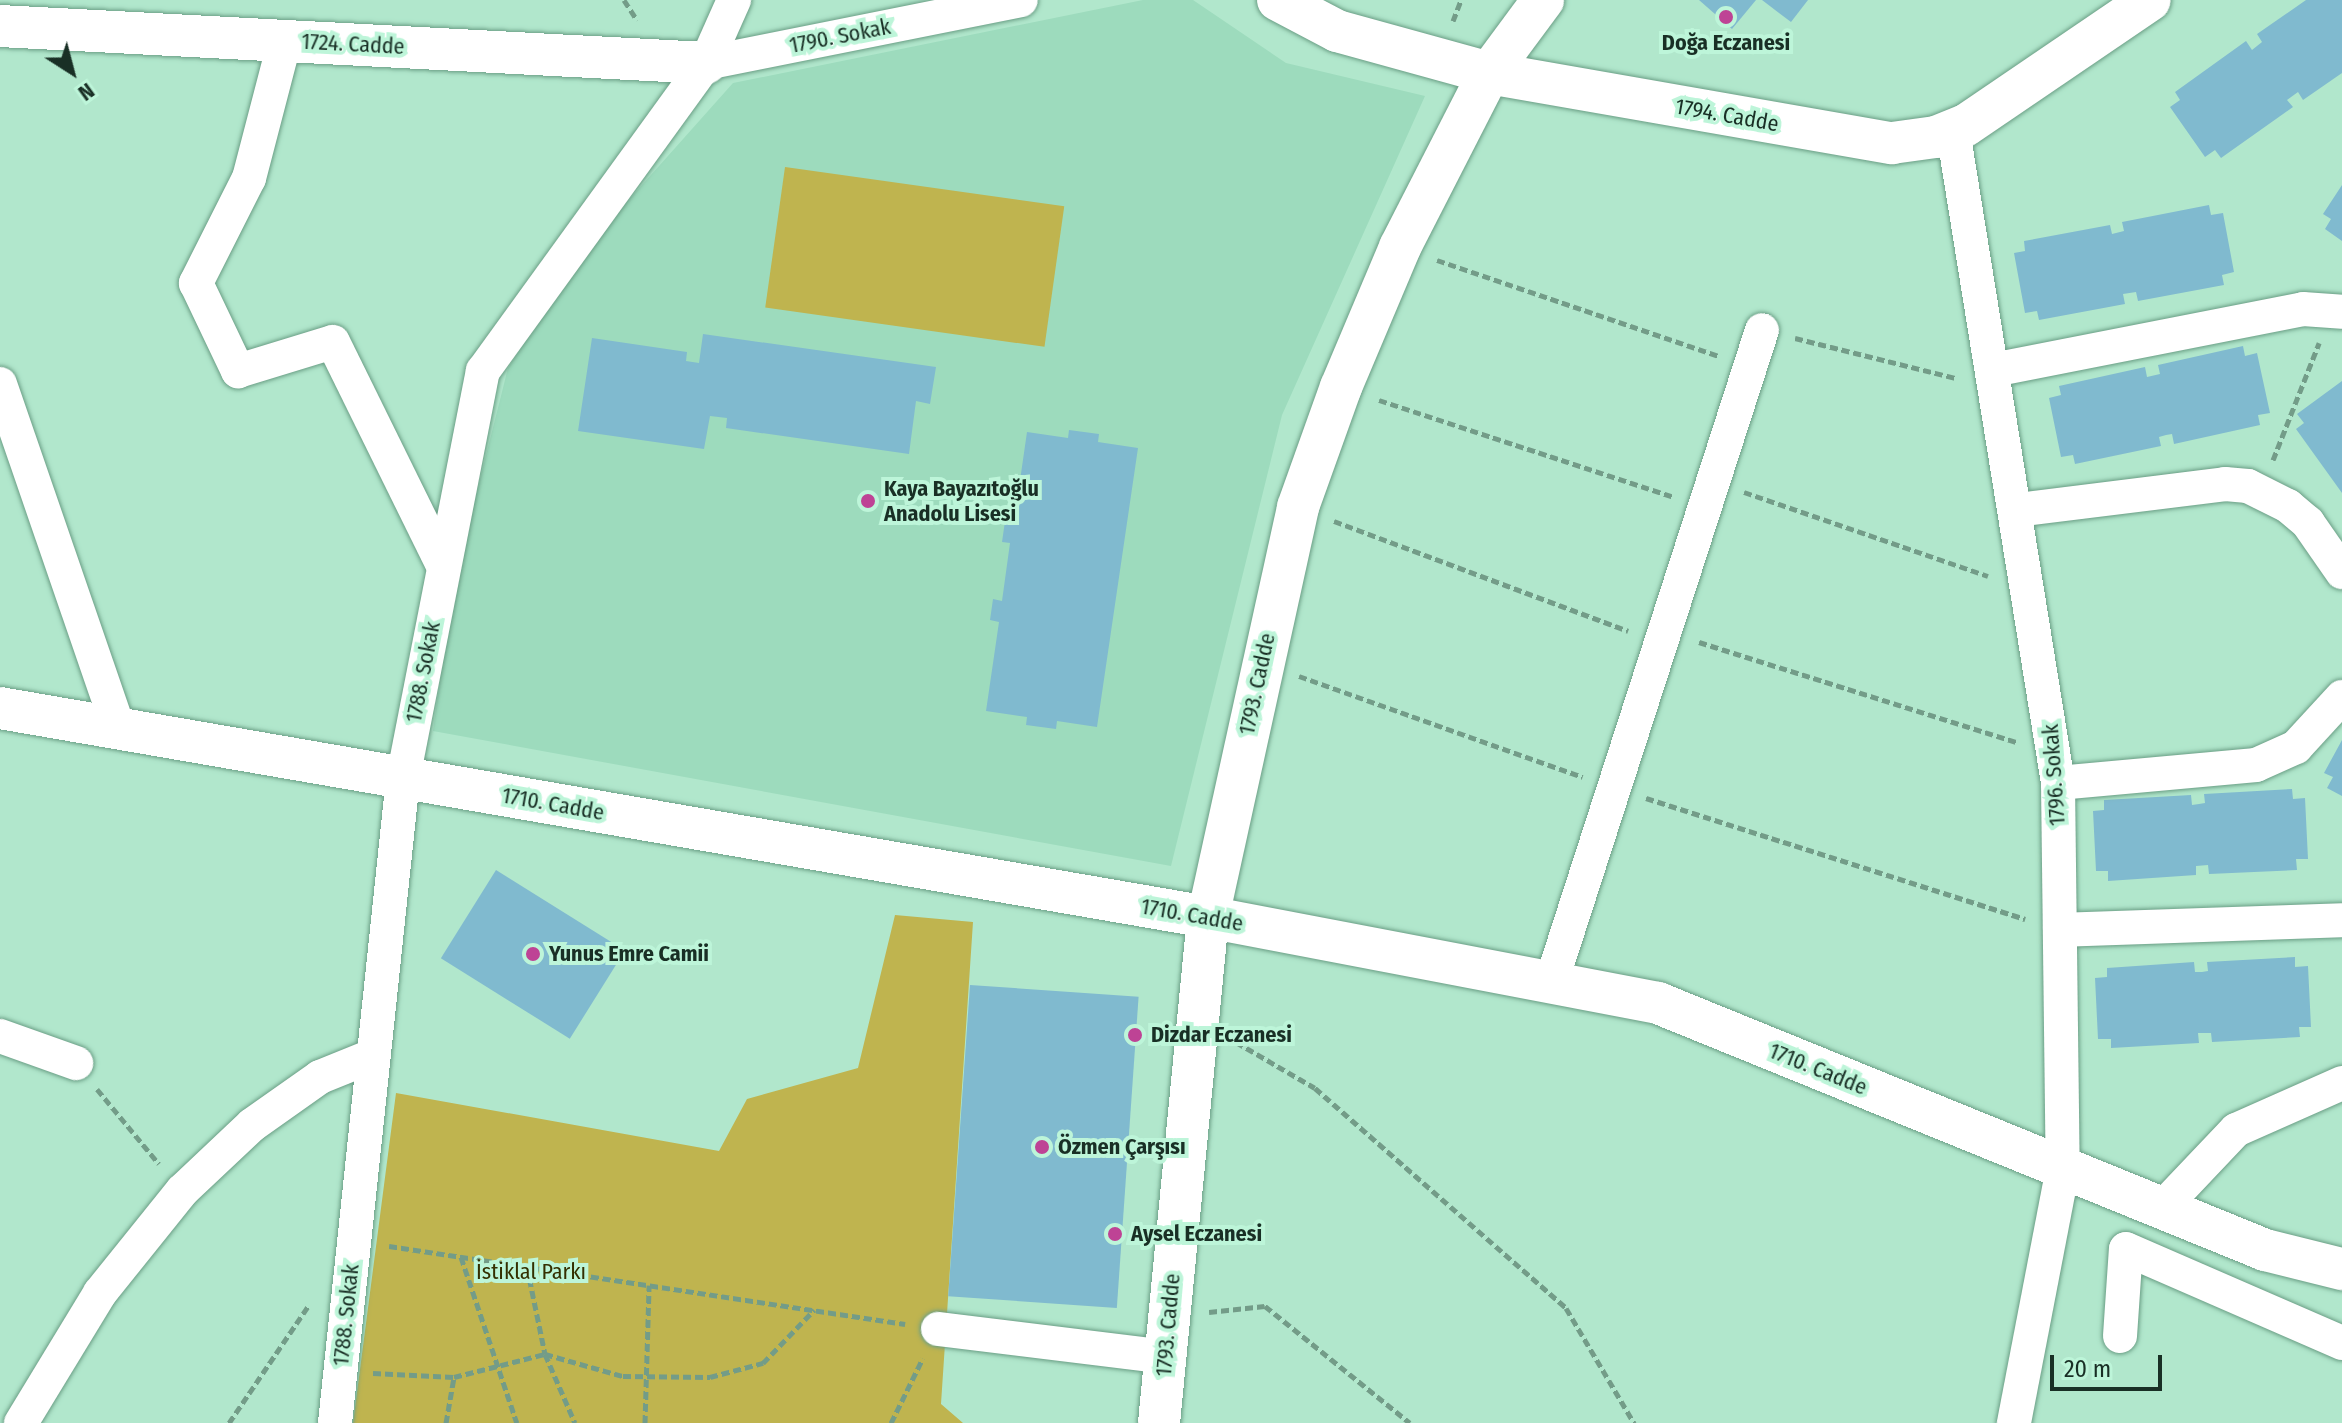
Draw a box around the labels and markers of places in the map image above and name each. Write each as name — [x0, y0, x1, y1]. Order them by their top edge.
marker: Doğa Eczanesi — [1717, 8, 1735, 26]
place label: Doğa Eczanesi — [1662, 30, 1790, 56]
place label: Kaya Bayazıtoğlu Anadolu Lisesi — [884, 475, 1039, 526]
marker: Kaya Bayazıtoğlu Anadolu Lisesi — [859, 492, 877, 510]
place label: Yunus Emre Camii — [549, 941, 709, 967]
marker: Yunus Emre Camii — [524, 945, 542, 963]
place label: Dizdar Eczanesi — [1151, 1022, 1292, 1048]
marker: Dizdar Eczanesi — [1126, 1026, 1144, 1044]
place label: Özmen Çarşısı — [1058, 1134, 1186, 1160]
marker: Özmen Çarşısı — [1033, 1138, 1051, 1156]
place label: Aysel Eczanesi — [1131, 1221, 1262, 1247]
marker: Aysel Eczanesi — [1106, 1225, 1124, 1243]

